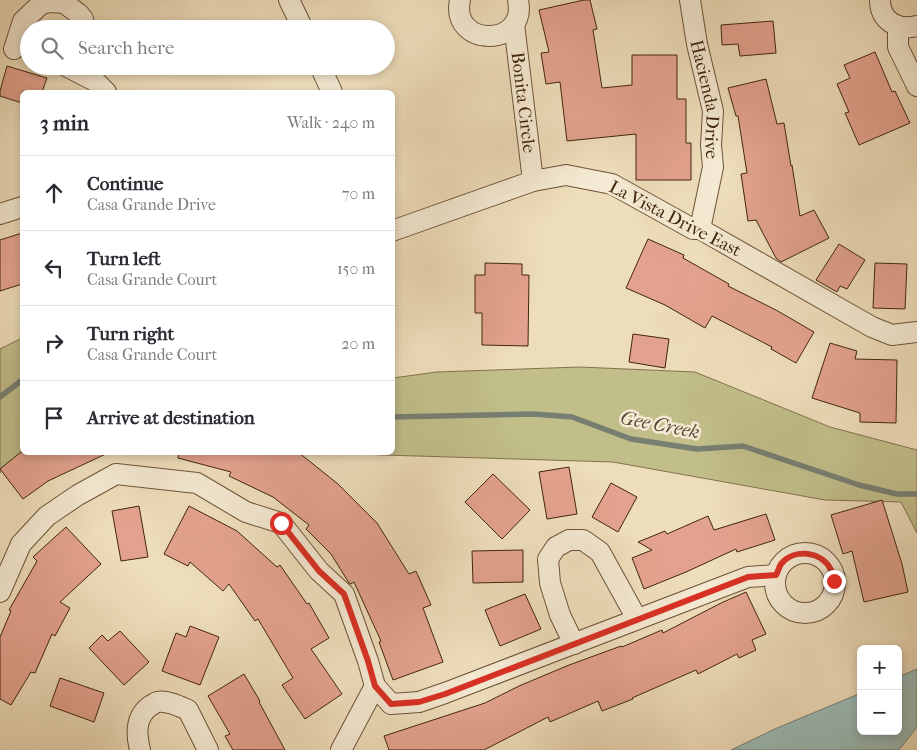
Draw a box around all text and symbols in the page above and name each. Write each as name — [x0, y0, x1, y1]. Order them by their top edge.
search box — [20, 20, 395, 75]
icon: search — [38, 34, 66, 62]
text: Search here — [78, 37, 174, 59]
street label: Hacienda Drive — [686, 38, 723, 160]
street label: Bonita Circle — [507, 51, 540, 154]
text: 3 min — [40, 111, 89, 135]
text: Walk · 240 m — [287, 113, 375, 132]
text: Continue — [87, 173, 163, 195]
street label: La Vista Drive East — [605, 177, 745, 262]
icon: ahead — [40, 179, 68, 207]
text: 70 m — [342, 184, 375, 203]
text: Casa Grande Drive — [87, 195, 216, 214]
text: Turn left — [87, 248, 161, 270]
icon: left — [40, 254, 68, 282]
text: 150 m — [337, 259, 375, 278]
text: Casa Grande Court — [87, 270, 217, 289]
text: Turn right — [87, 323, 174, 345]
icon: right — [40, 329, 68, 357]
text: 20 m — [341, 334, 375, 353]
text: Casa Grande Court — [87, 345, 217, 364]
icon: arrive — [40, 404, 68, 432]
text: Arrive at destination — [87, 407, 255, 429]
water label: Gee Creek — [618, 407, 702, 443]
route start — [270, 512, 293, 535]
route end — [823, 570, 846, 593]
map controls — [857, 645, 902, 735]
button: + — [857, 645, 902, 690]
button: − — [857, 690, 902, 735]

